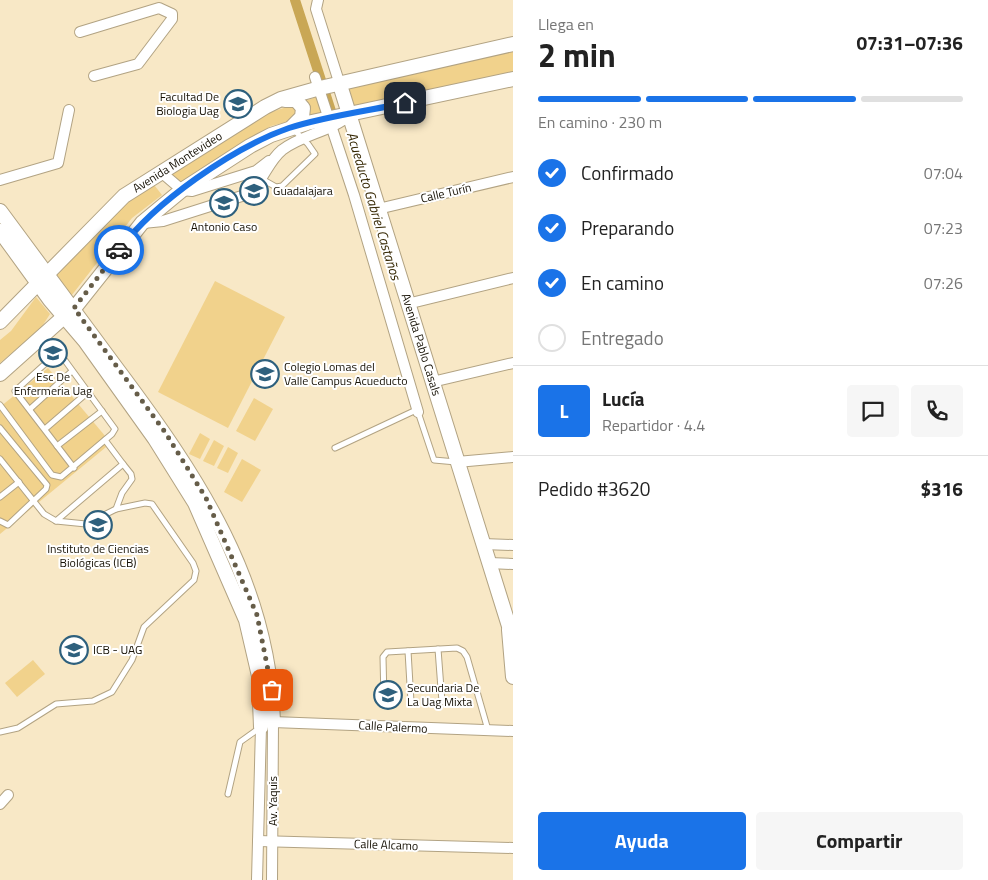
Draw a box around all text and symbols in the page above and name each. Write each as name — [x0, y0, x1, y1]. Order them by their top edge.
text: Llega en — [538, 12, 594, 36]
text: 07:31–07:36 — [856, 28, 963, 57]
text: 2 min — [538, 31, 616, 79]
pin — [384, 82, 426, 124]
place label: Facultad De Biologia Uag — [156, 87, 219, 120]
school or university icon: Facultad De Biologia Uag — [223, 89, 253, 119]
icon: home — [391, 89, 419, 117]
text: En camino · 230 m — [538, 110, 662, 134]
street label: Avenida Montevideo — [129, 126, 226, 197]
water label: Acueducto Gabriel Castaños — [342, 129, 407, 283]
text: Confirmado — [581, 158, 674, 187]
icon: check — [538, 159, 566, 187]
text: 07:04 — [924, 161, 963, 185]
school or university icon: Guadalajara — [239, 176, 269, 206]
street label: Calle Turín — [419, 177, 473, 208]
place label: Guadalajara — [273, 181, 333, 200]
school or university icon: Antonio Caso — [209, 188, 239, 218]
text: Preparando — [581, 213, 674, 242]
icon: check — [538, 214, 566, 242]
text: 07:23 — [924, 216, 963, 240]
place label: Antonio Caso — [191, 217, 257, 236]
courier — [94, 225, 144, 275]
icon: car — [105, 236, 133, 264]
text: En camino — [581, 268, 664, 297]
icon: check — [538, 269, 566, 297]
text: 07:26 — [924, 271, 963, 295]
street label: Avenida Pablo Casals — [397, 291, 447, 399]
text: Entregado — [581, 323, 664, 352]
school or university icon: Esc De Enfermeria Uag — [38, 338, 68, 368]
place label: Colegio Lomas del Valle Campus Acueducto — [284, 357, 408, 390]
school or university icon: Colegio Lomas del Valle Campus Acueducto — [250, 359, 280, 389]
place label: Esc De Enfermeria Uag — [14, 367, 92, 400]
text: Lucía — [602, 384, 645, 413]
button: chat — [847, 385, 899, 437]
button: phone — [911, 385, 963, 437]
text: L — [560, 396, 568, 425]
text: Repartidor · 4.4 — [602, 413, 705, 437]
text: Pedido #3620 — [538, 474, 650, 503]
text: $316 — [920, 474, 963, 503]
school or university icon: Instituto de Ciencias Biológicas (ICB) — [83, 510, 113, 540]
place label: Instituto de Ciencias Biológicas (ICB) — [47, 539, 149, 572]
school or university icon: ICB - UAG — [59, 635, 89, 665]
place label: ICB - UAG — [93, 640, 142, 659]
pin — [251, 669, 293, 711]
icon: bag — [258, 676, 286, 704]
place label: Secundaria De La Uag Mixta — [407, 678, 479, 711]
school or university icon: Secundaria De La Uag Mixta — [373, 680, 403, 710]
street label: Calle Palermo — [358, 715, 428, 738]
street label: Av. Yaquis — [263, 776, 282, 826]
button: Ayuda — [538, 812, 746, 870]
button: Compartir — [756, 812, 963, 870]
street label: Calle Alcamo — [354, 834, 418, 855]

